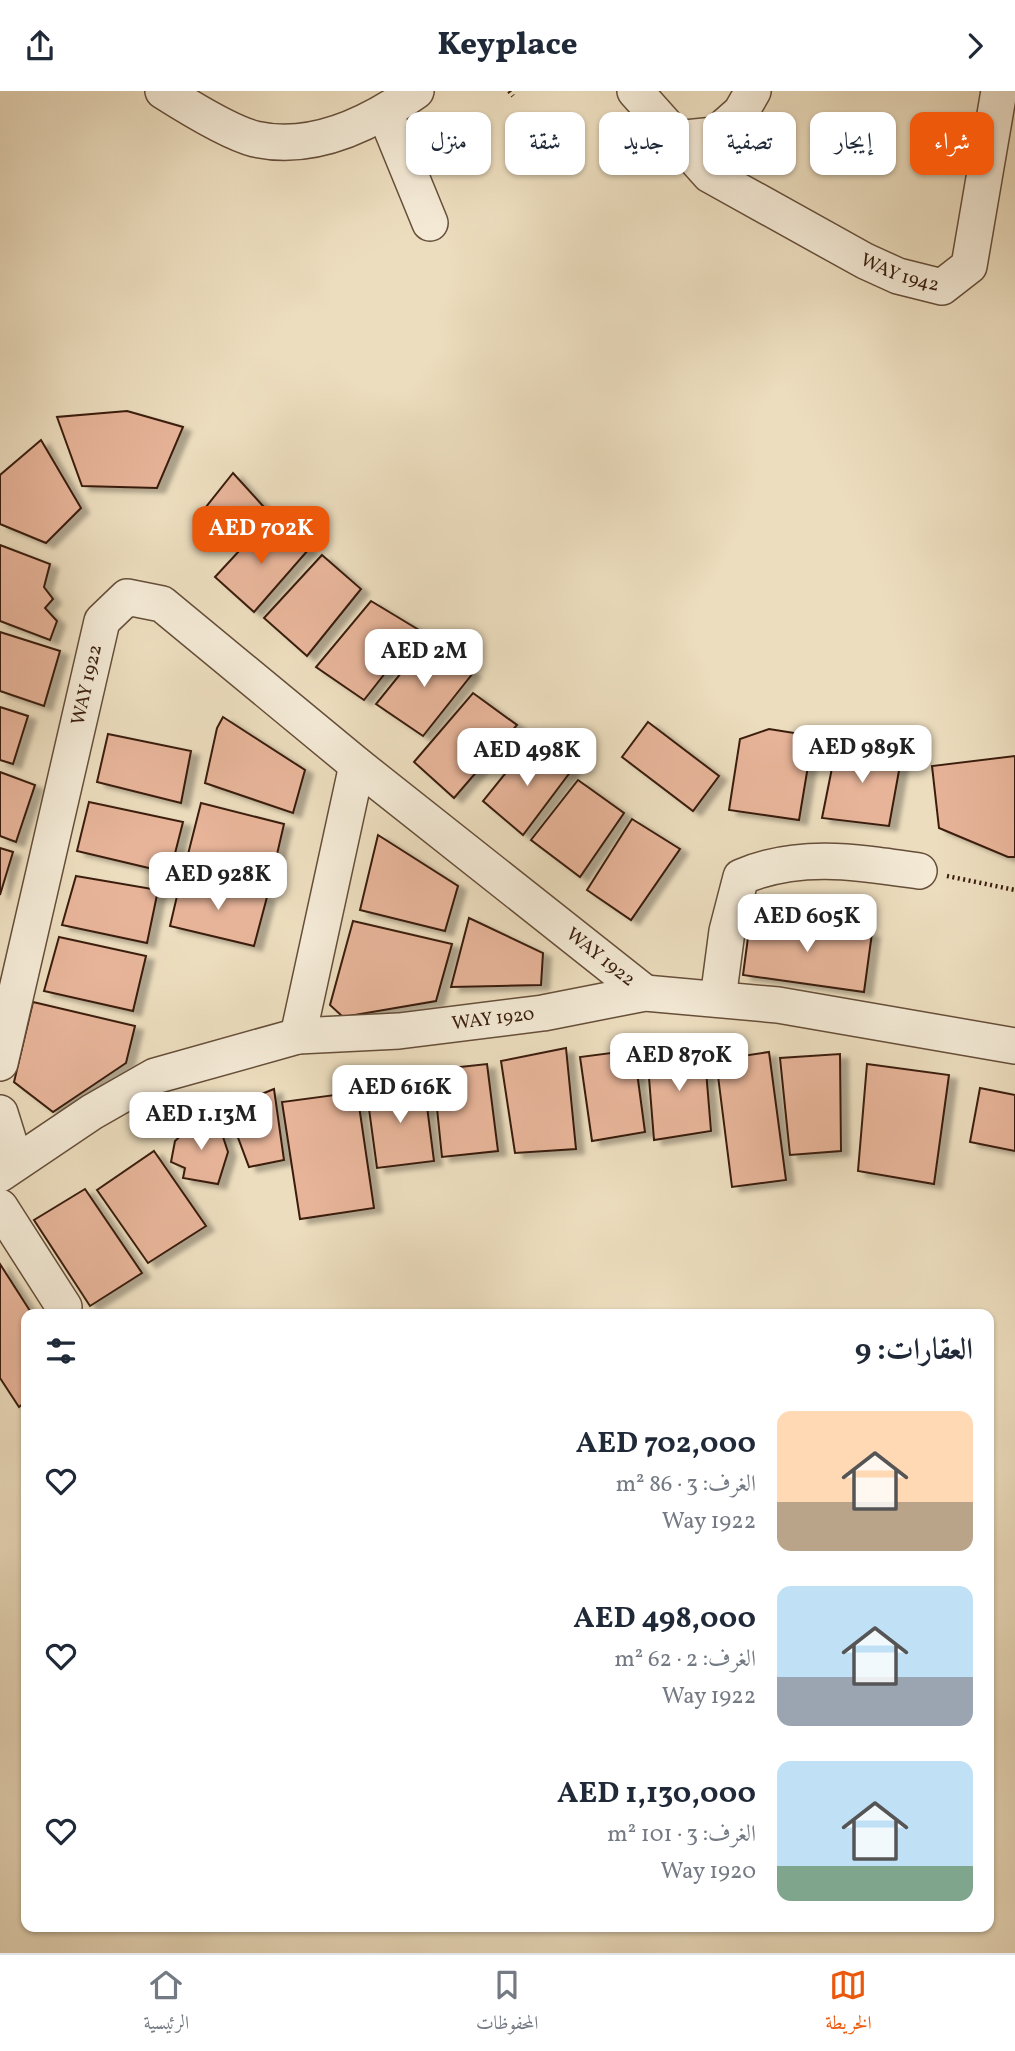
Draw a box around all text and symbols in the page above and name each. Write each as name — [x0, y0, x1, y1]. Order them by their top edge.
text: Keyplace — [438, 24, 578, 68]
icon: share — [21, 27, 59, 65]
icon: forward — [956, 27, 994, 65]
chip: منزل — [406, 112, 491, 175]
chip: شقة — [505, 112, 585, 175]
chip: جديد — [599, 112, 689, 175]
chip: تصفية — [703, 112, 796, 175]
chip: إيجار — [810, 112, 896, 175]
chip: شراء — [910, 112, 994, 175]
street label: WAY 1942 — [856, 247, 942, 299]
pin: AED 702K — [189, 507, 333, 566]
text: AED 702K — [208, 513, 314, 545]
pin: AED 2M — [367, 629, 481, 689]
text: AED 2M — [381, 636, 467, 668]
street label: WAY 1922 — [65, 642, 109, 728]
pin: AED 989K — [790, 725, 934, 785]
pin: AED 498K — [455, 729, 599, 788]
text: AED 989K — [809, 732, 915, 764]
text: AED 498K — [473, 735, 581, 767]
pin: AED 928K — [146, 853, 290, 912]
text: AED 928K — [165, 859, 271, 891]
pin: AED 605K — [735, 895, 879, 954]
text: AED 605K — [754, 901, 860, 933]
street label: WAY 1922 — [560, 922, 640, 993]
street label: WAY 1920 — [450, 1001, 536, 1037]
pin: AED 870K — [607, 1033, 751, 1093]
text: AED 870K — [626, 1040, 732, 1072]
pin: AED 616K — [328, 1065, 472, 1125]
text: AED 616K — [348, 1072, 452, 1104]
pin: AED 1.13M — [121, 1093, 281, 1152]
text: AED 1.13M — [145, 1099, 257, 1131]
text: العقارات: 9 — [855, 1330, 973, 1372]
icon: filters — [42, 1332, 80, 1370]
text: AED 702,000 — [576, 1423, 756, 1465]
icon: home — [833, 1439, 917, 1523]
icon: heart — [42, 1462, 80, 1500]
text: الغرف: 3 · 86 m² — [616, 1469, 756, 1501]
text: Way 1922 — [662, 1506, 756, 1538]
text: AED 498,000 — [573, 1598, 756, 1640]
icon: home — [833, 1614, 917, 1698]
icon: heart — [42, 1637, 80, 1675]
text: الغرف: 2 · 62 m² — [614, 1644, 756, 1676]
text: Way 1922 — [662, 1681, 756, 1713]
text: AED 1,130,000 — [557, 1773, 756, 1815]
icon: home — [833, 1789, 917, 1873]
icon: heart — [42, 1812, 80, 1850]
text: الغرف: 3 · 101 m² — [607, 1819, 756, 1851]
text: Way 1920 — [661, 1856, 756, 1888]
tab: الرئيسية — [143, 1966, 189, 2041]
tab: المحفوظات — [476, 1966, 539, 2041]
tab: الخريطة — [825, 1966, 872, 2041]

